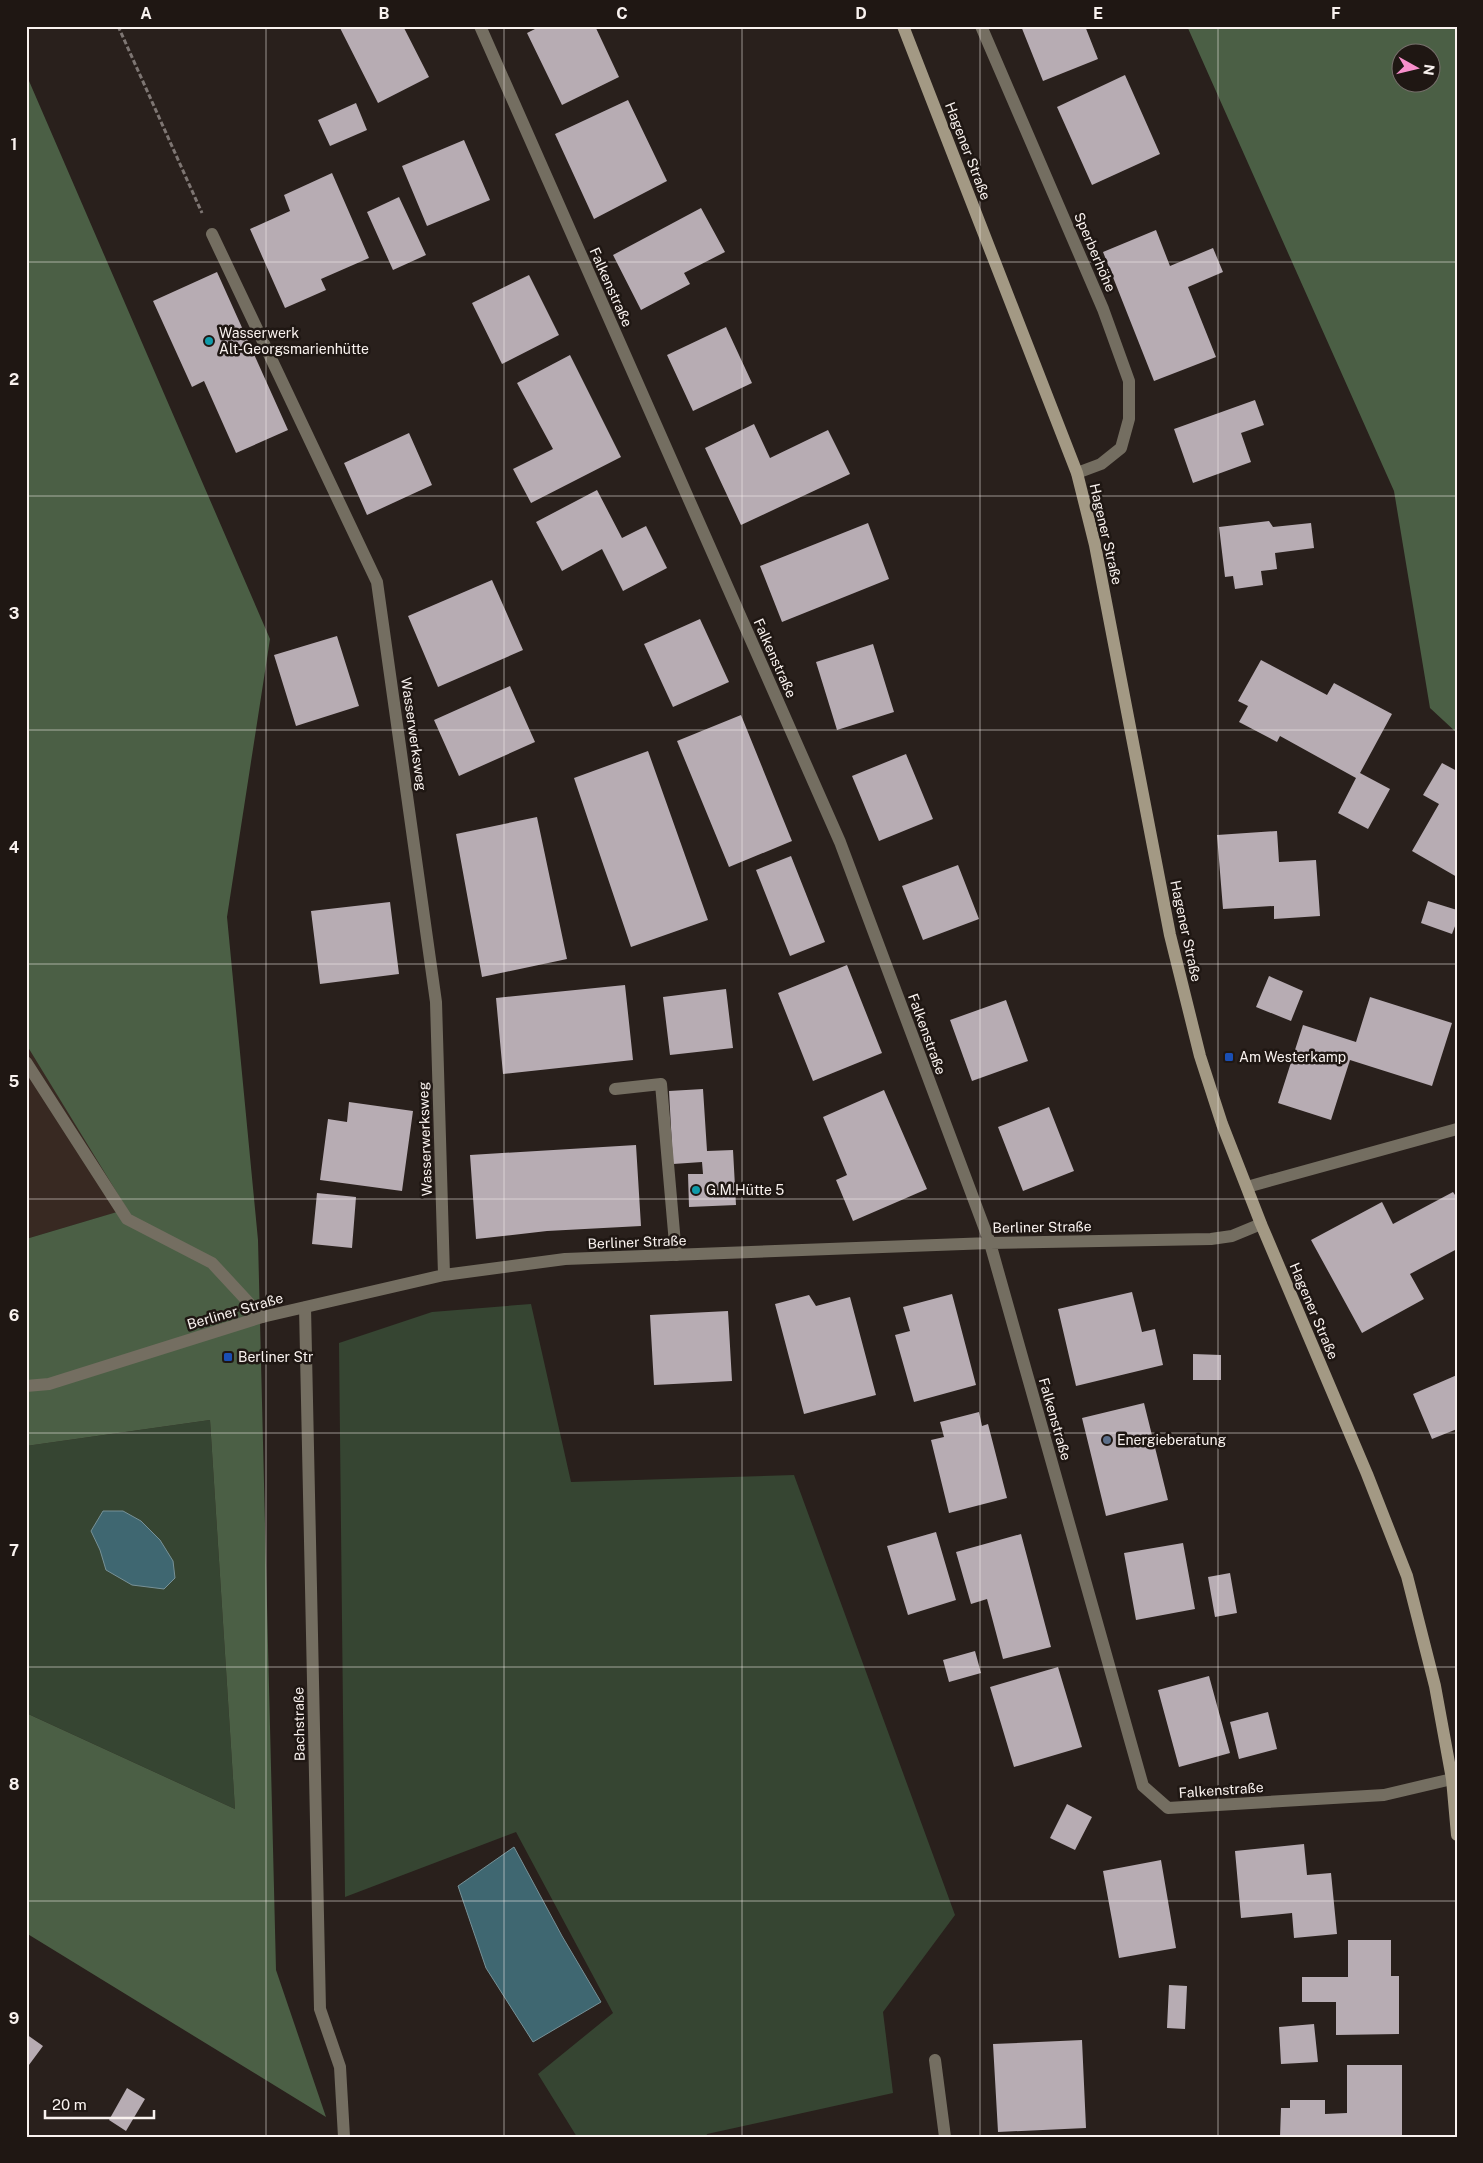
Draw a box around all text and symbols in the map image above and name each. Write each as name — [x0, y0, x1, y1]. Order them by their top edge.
text: A — [140, 4, 152, 23]
text: B — [379, 4, 390, 23]
text: C — [616, 4, 628, 23]
text: D — [855, 4, 867, 23]
text: E — [1093, 4, 1103, 23]
text: F — [1331, 4, 1341, 23]
north arrow — [1390, 42, 1440, 92]
text: N — [1420, 63, 1438, 76]
street label: Hagener Straße — [942, 100, 994, 202]
text: 1 — [11, 135, 17, 154]
street label: Sperberhöhe — [1071, 210, 1119, 294]
street label: Falkenstraße — [586, 245, 636, 329]
place label: Wasserwerk Alt-Georgsmarienhütte — [219, 325, 369, 357]
marker: Wasserwerk Alt-Georgsmarienhütte — [203, 335, 215, 347]
text: 2 — [9, 370, 19, 389]
street label: Hagener Straße — [1087, 482, 1125, 586]
text: 3 — [9, 604, 19, 623]
street label: Falkenstraße — [750, 616, 800, 700]
street label: Wasserwerksweg — [398, 676, 430, 792]
text: 4 — [9, 838, 20, 857]
street label: Hagener Straße — [1167, 879, 1205, 983]
street label: Falkenstraße — [905, 991, 949, 1077]
place label: Am Westerkamp — [1239, 1049, 1346, 1065]
marker: Am Westerkamp — [1223, 1051, 1235, 1063]
text: 5 — [9, 1072, 20, 1091]
street label: Wasserwerksweg — [415, 1081, 435, 1196]
place label: G.M.Hütte 5 — [706, 1182, 784, 1198]
marker: G.M.Hütte 5 — [690, 1184, 702, 1196]
street label: Berliner Straße — [992, 1218, 1092, 1236]
street label: Berliner Straße — [587, 1232, 687, 1252]
street label: Hagener Straße — [1286, 1260, 1342, 1362]
street label: Berliner Straße — [185, 1290, 285, 1332]
text: 6 — [9, 1306, 19, 1325]
place label: Berliner Str — [238, 1349, 313, 1365]
marker: Berliner Str — [222, 1351, 234, 1363]
street label: Falkenstraße — [1036, 1376, 1074, 1462]
place label: Energieberatung — [1117, 1432, 1226, 1448]
marker: Energieberatung — [1101, 1434, 1113, 1446]
text: 7 — [9, 1541, 19, 1560]
street label: Bachstraße — [290, 1687, 308, 1761]
text: 8 — [9, 1775, 20, 1794]
street label: Falkenstraße — [1178, 1779, 1264, 1801]
text: 9 — [9, 2009, 19, 2028]
scale bar — [45, 2088, 154, 2120]
text: 20 m — [52, 2096, 87, 2113]

